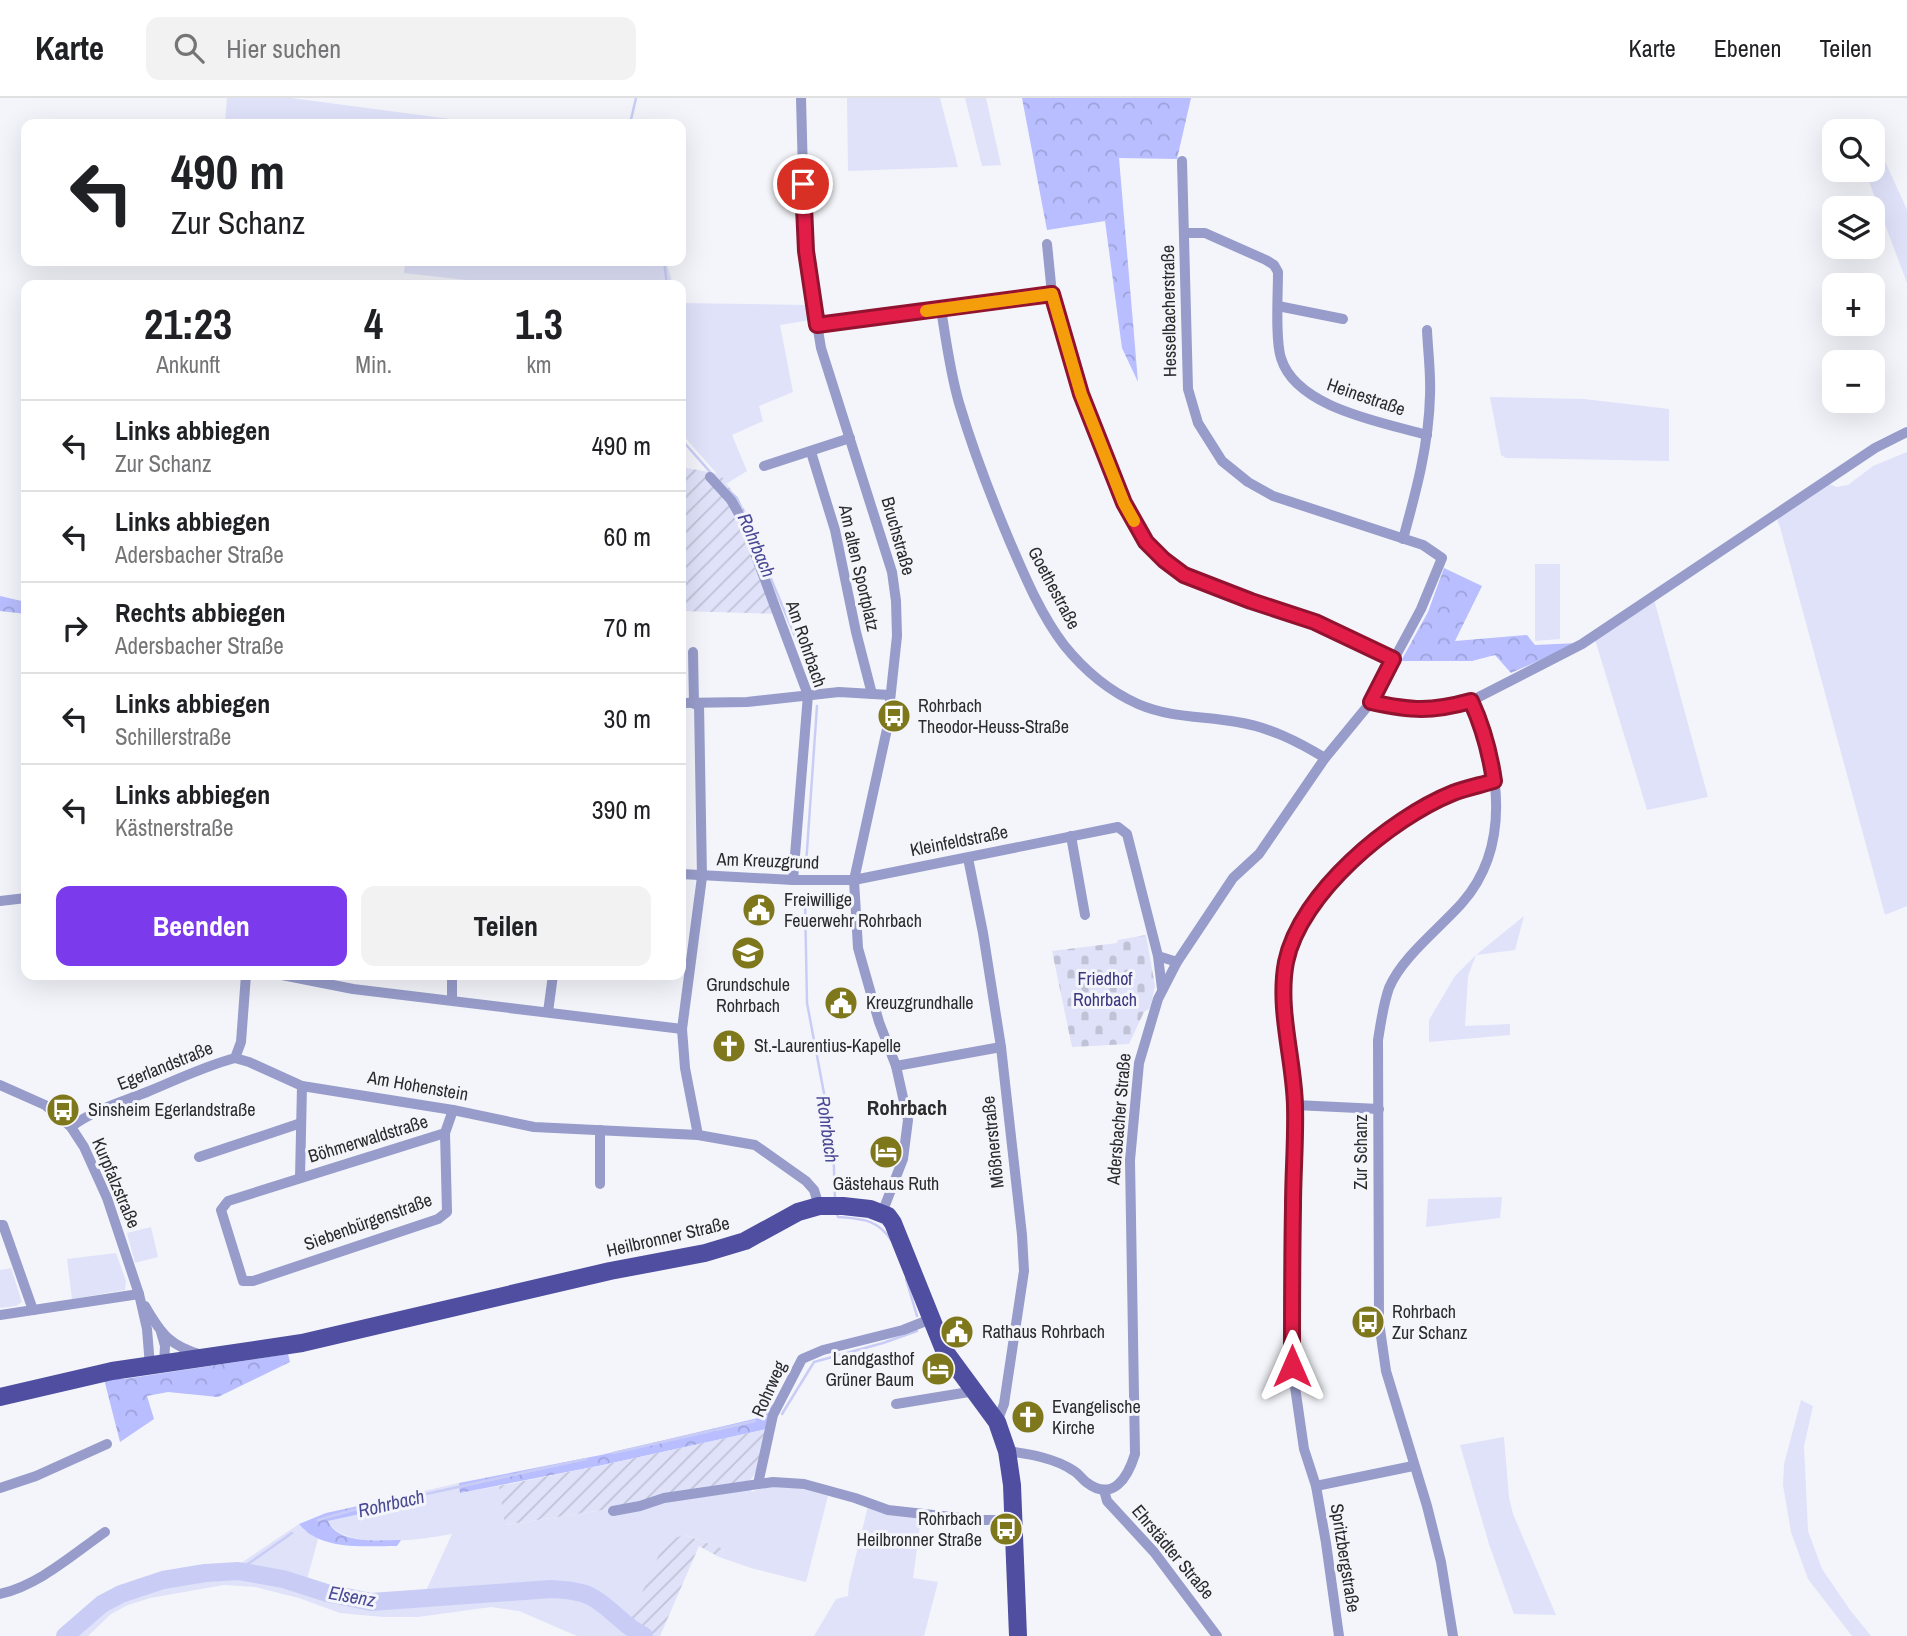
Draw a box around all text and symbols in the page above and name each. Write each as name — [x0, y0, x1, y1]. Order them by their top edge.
search box — [146, 17, 636, 80]
text: Karte — [35, 26, 104, 70]
icon: search — [170, 29, 208, 67]
text: Hier suchen — [226, 31, 341, 66]
text: Karte — [1629, 32, 1676, 64]
text: Ebenen — [1714, 32, 1781, 64]
text: Teilen — [1819, 32, 1872, 64]
map controls — [1822, 119, 1885, 413]
button: search — [1822, 119, 1885, 182]
text: 490 m — [171, 138, 285, 204]
icon: left — [56, 147, 147, 238]
pin — [773, 154, 833, 214]
icon: arrive — [784, 165, 822, 203]
button: layers — [1822, 196, 1885, 259]
text: Zur Schanz — [171, 201, 305, 244]
street label: Hesselbacherstraße — [1155, 245, 1182, 377]
button: + — [1822, 273, 1885, 336]
text: 21:23 — [144, 296, 232, 352]
text: 4 — [364, 296, 383, 352]
text: 1.3 — [515, 296, 563, 352]
text: Ankunft — [156, 349, 220, 380]
text: Min. — [355, 349, 392, 380]
text: km — [526, 349, 552, 380]
button: − — [1822, 350, 1885, 413]
street label: Heinestraße — [1324, 371, 1409, 422]
text: Links abbiegen — [115, 413, 270, 448]
icon: left — [56, 427, 94, 465]
text: 490 m — [592, 428, 651, 463]
text: Zur Schanz — [115, 448, 211, 479]
street label: Bruchstraße — [875, 494, 922, 578]
street label: Am alten Sportplatz — [833, 501, 886, 633]
text: Links abbiegen — [115, 504, 270, 539]
water label: Rohrbach — [732, 509, 782, 581]
icon: left — [56, 518, 94, 556]
text: 60 m — [604, 519, 651, 554]
text: Adersbacher Straße — [115, 539, 284, 570]
street label: Goethestraße — [1022, 542, 1087, 633]
text: Rechts abbiegen — [115, 595, 286, 630]
street label: Am Rohrbach — [780, 596, 833, 691]
icon: right — [56, 609, 94, 647]
text: 70 m — [604, 610, 651, 645]
text: Adersbacher Straße — [115, 630, 284, 661]
text: Links abbiegen — [115, 686, 270, 721]
place label: Rohrbach Theodor-Heuss-Straße — [918, 693, 1069, 739]
bus stop icon: Rohrbach Theodor-Heuss-Straße — [875, 697, 913, 735]
icon: left — [56, 700, 94, 738]
text: 30 m — [604, 701, 651, 736]
text: Schillerstraße — [115, 721, 231, 752]
text: Links abbiegen — [115, 777, 270, 812]
icon: left — [56, 791, 94, 829]
text: 390 m — [592, 792, 651, 827]
text: Kästnerstraße — [115, 812, 233, 843]
street label: Kleinfeldstraße — [908, 819, 1010, 862]
street label: Am Kreuzgrund — [715, 846, 820, 875]
button: Beenden — [56, 886, 347, 966]
button: Teilen — [361, 886, 651, 966]
place label: Freiwillige Feuerwehr Rohrbach — [784, 887, 922, 933]
public building icon: Freiwillige Feuerwehr Rohrbach — [740, 891, 778, 929]
school or university icon: Grundschule Rohrbach — [729, 934, 767, 972]
park label: Friedhof Rohrbach — [1073, 966, 1137, 1012]
place label: Grundschule Rohrbach — [706, 972, 790, 1018]
public building icon: Kreuzgrundhalle — [822, 984, 860, 1022]
place label: Kreuzgrundhalle — [866, 990, 973, 1015]
church icon: St.-Laurentius-Kapelle — [710, 1027, 748, 1065]
place label: St.-Laurentius-Kapelle — [754, 1033, 901, 1058]
street label: Egerlandstraße — [113, 1035, 216, 1096]
street label: Adersbacher Straße — [1100, 1052, 1137, 1187]
street label: Am Hohenstein — [365, 1064, 470, 1107]
bus stop icon: Sinsheim Egerlandstraße — [44, 1091, 82, 1129]
district label: Rohrbach — [867, 1093, 947, 1122]
water label: Rohrbach — [810, 1094, 846, 1164]
street label: Mößnerstraße — [975, 1095, 1010, 1189]
place label: Sinsheim Egerlandstraße — [88, 1097, 255, 1122]
street label: Böhmerwaldstraße — [305, 1108, 431, 1169]
street label: Zur Schanz — [1348, 1114, 1373, 1190]
hotel icon: Gästehaus Ruth — [867, 1133, 905, 1171]
street label: Kurpfalzstraße — [86, 1134, 147, 1232]
place label: Gästehaus Ruth — [833, 1171, 939, 1196]
street label: Siebenbürgenstraße — [300, 1187, 435, 1256]
street label: Heilbronner Straße — [604, 1210, 732, 1263]
place label: Rohrbach Zur Schanz — [1392, 1299, 1467, 1345]
bus stop icon: Rohrbach Zur Schanz — [1349, 1303, 1387, 1341]
public building icon: Rathaus Rohrbach — [938, 1313, 976, 1351]
place label: Rathaus Rohrbach — [982, 1319, 1105, 1344]
position arrow — [1255, 1329, 1329, 1403]
place label: Landgasthof Grüner Baum — [825, 1346, 915, 1392]
hotel icon: Landgasthof Grüner Baum — [919, 1350, 957, 1388]
street label: Rohrweg — [745, 1356, 792, 1421]
place label: Evangelische Kirche — [1052, 1394, 1141, 1440]
church icon: Evangelische Kirche — [1009, 1398, 1047, 1436]
water label: Rohrbach — [355, 1483, 427, 1523]
street label: Ehrstädter Straße — [1126, 1499, 1220, 1604]
street label: Spritzbergstraße — [1325, 1502, 1366, 1614]
place label: Rohrbach Heilbronner Straße — [856, 1506, 982, 1552]
bus stop icon: Rohrbach Heilbronner Straße — [987, 1510, 1025, 1548]
water label: Elsenz — [327, 1579, 377, 1613]

